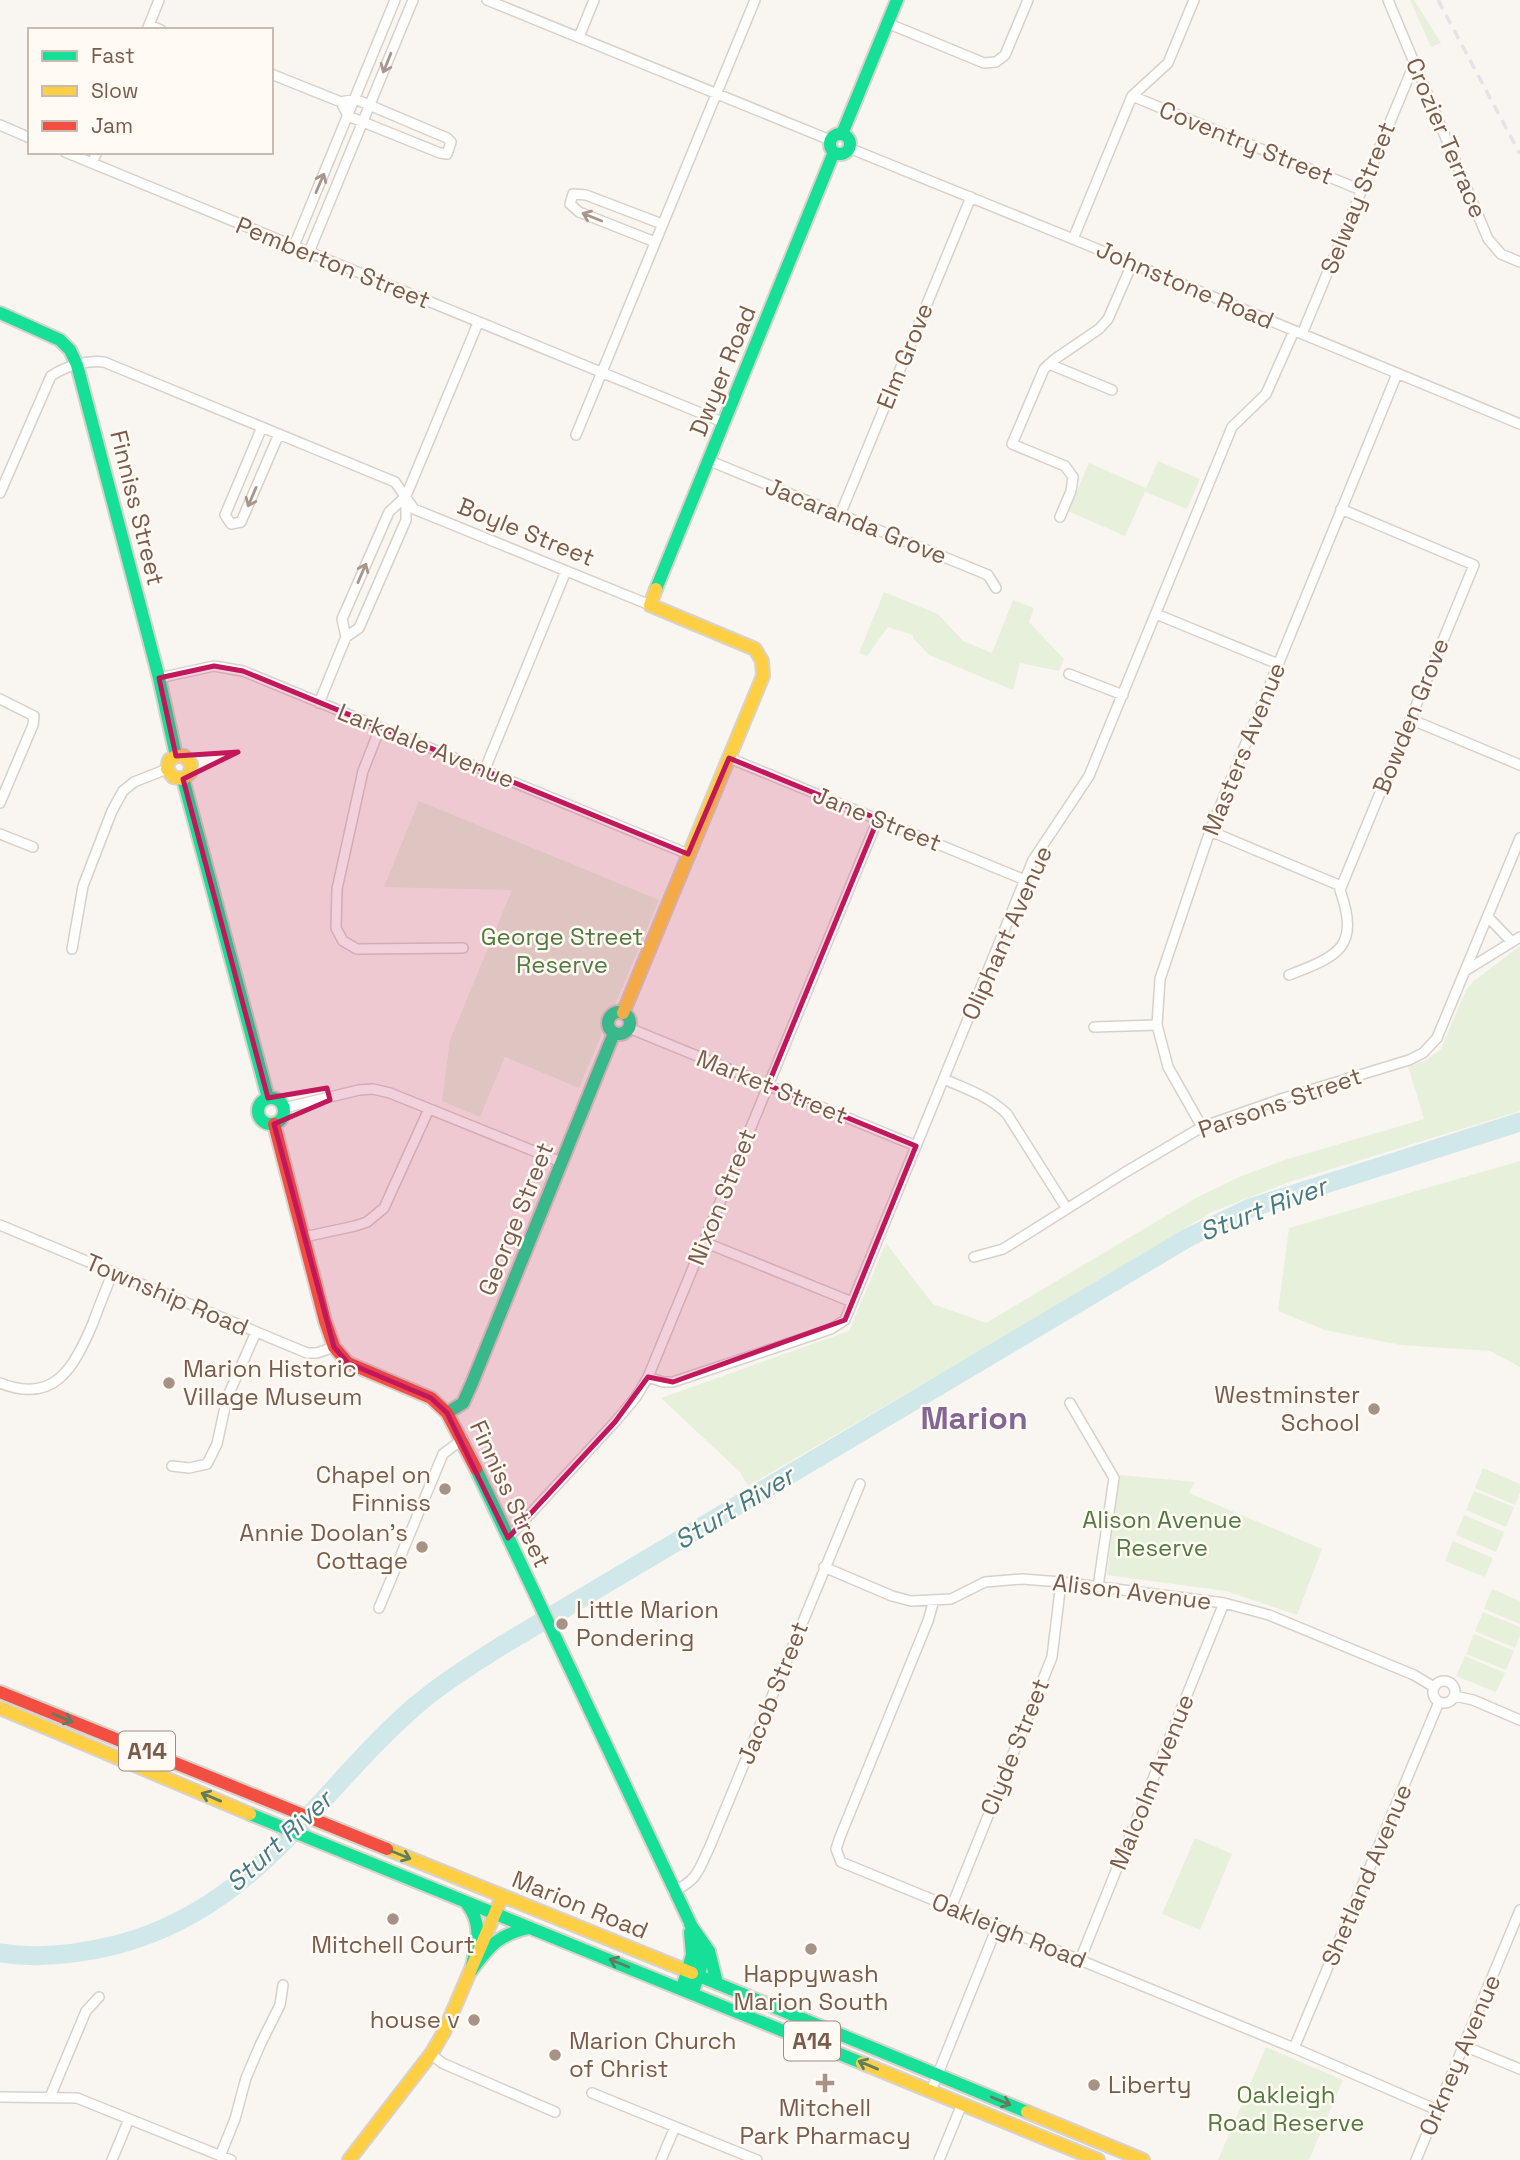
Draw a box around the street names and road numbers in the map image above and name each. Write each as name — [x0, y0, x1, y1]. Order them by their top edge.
street label: Crozier Terrace — [1399, 53, 1494, 223]
street label: Coventry Street — [1155, 94, 1338, 192]
street label: Selway Street — [1313, 117, 1402, 278]
street label: Pemberton Street — [231, 209, 435, 316]
street label: Johnstone Road — [1092, 233, 1279, 336]
street label: Elm Grove — [869, 298, 940, 413]
street label: Dwyer Road — [682, 301, 763, 441]
street label: Finniss Street — [103, 427, 172, 589]
street label: Jacaranda Grove — [761, 470, 952, 571]
street label: Boyle Street — [453, 490, 599, 573]
street label: Bowden Grove — [1365, 633, 1456, 798]
street label: Masters Avenue — [1195, 658, 1292, 840]
street label: Larkdale Avenue — [333, 696, 519, 795]
street label: Jane Street — [808, 779, 946, 858]
street label: Oliphant Avenue — [954, 841, 1059, 1025]
street label: Market Street — [692, 1042, 852, 1131]
street label: Parsons Street — [1194, 1060, 1366, 1145]
street label: Nixon Street — [680, 1124, 763, 1270]
street label: George Street — [471, 1138, 560, 1300]
street label: Township Road — [81, 1246, 253, 1343]
street label: Finniss Street — [463, 1415, 558, 1572]
street label: Alison Avenue — [1051, 1566, 1213, 1617]
street label: Jacob Street — [730, 1617, 815, 1769]
street label: Clyde Street — [973, 1674, 1056, 1820]
street label: Malcolm Avenue — [1102, 1689, 1201, 1874]
road number: A14 — [119, 1732, 175, 1770]
street label: Shetland Avenue — [1314, 1779, 1419, 1970]
street label: Marion Road — [508, 1863, 653, 1946]
street label: Oakleigh Road — [927, 1885, 1091, 1976]
street label: Orkney Avenue — [1412, 1969, 1507, 2140]
road number: A14 — [784, 2022, 840, 2060]

